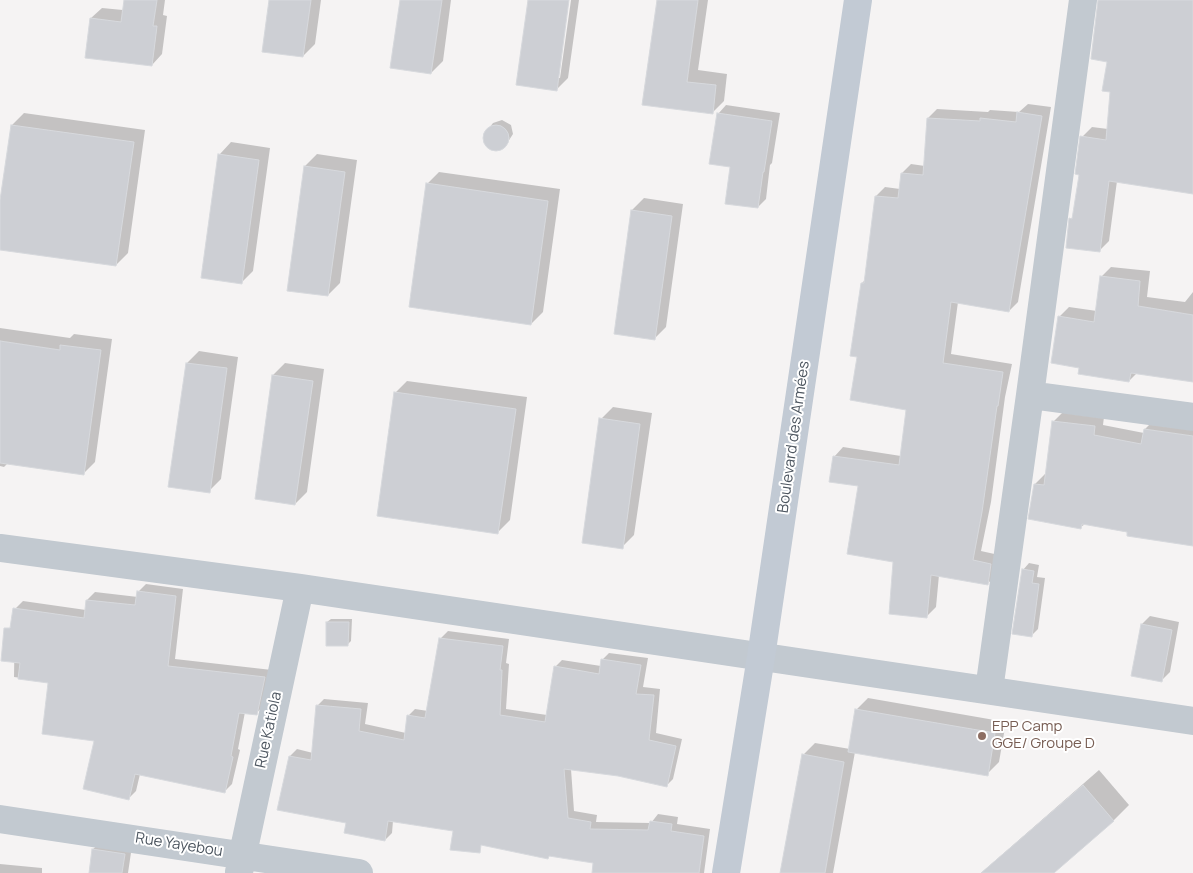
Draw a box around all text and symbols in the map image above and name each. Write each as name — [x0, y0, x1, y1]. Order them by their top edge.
street label: Boulevard des Armées — [774, 360, 814, 514]
street label: Rue Katiola — [252, 690, 286, 770]
place label: EPP Camp GGE/ Groupe D — [992, 718, 1095, 753]
marker: EPP Camp GGE/ Groupe D — [976, 730, 988, 742]
street label: Rue Yayebou — [134, 829, 224, 861]

